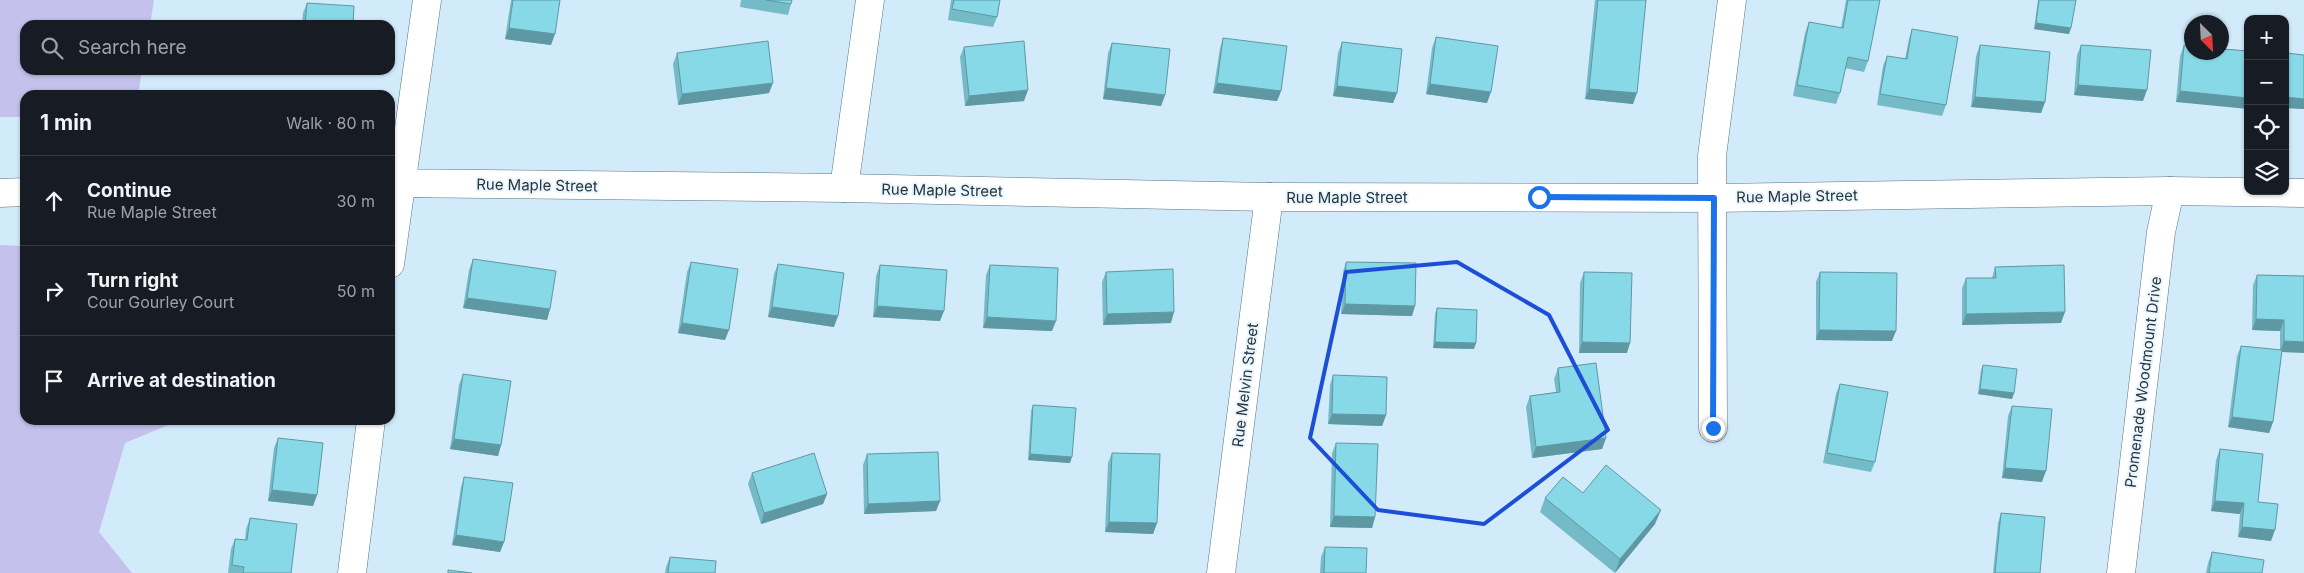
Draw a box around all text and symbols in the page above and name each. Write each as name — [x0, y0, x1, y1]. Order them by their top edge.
north arrow — [2184, 15, 2229, 60]
map controls — [2244, 15, 2289, 195]
button: + — [2244, 15, 2289, 60]
search box — [20, 20, 395, 75]
icon: search — [38, 34, 66, 62]
text: Search here — [78, 36, 187, 59]
button: − — [2244, 60, 2289, 105]
button: locate — [2244, 105, 2289, 150]
text: 1 min — [40, 110, 92, 135]
text: Walk · 80 m — [286, 113, 375, 133]
button: layers — [2244, 150, 2289, 195]
street label: Rue Maple Street — [476, 174, 598, 196]
text: Continue — [87, 179, 172, 202]
street label: Rue Maple Street — [881, 179, 1003, 201]
street label: Rue Maple Street — [1736, 185, 1858, 207]
route start — [1528, 186, 1551, 209]
icon: ahead — [40, 187, 68, 215]
street label: Rue Maple Street — [1286, 188, 1408, 207]
text: 30 m — [337, 191, 375, 211]
text: Rue Maple Street — [87, 202, 217, 222]
text: Turn right — [87, 269, 178, 292]
street label: Promenade Woodmount Drive — [2121, 275, 2165, 489]
icon: right — [40, 277, 68, 305]
text: 50 m — [337, 281, 375, 301]
text: Cour Gourley Court — [87, 292, 234, 312]
street label: Rue Melvin Street — [1228, 322, 1262, 448]
icon: arrive — [40, 367, 68, 395]
text: Arrive at destination — [87, 369, 276, 392]
route end — [1702, 417, 1725, 440]

